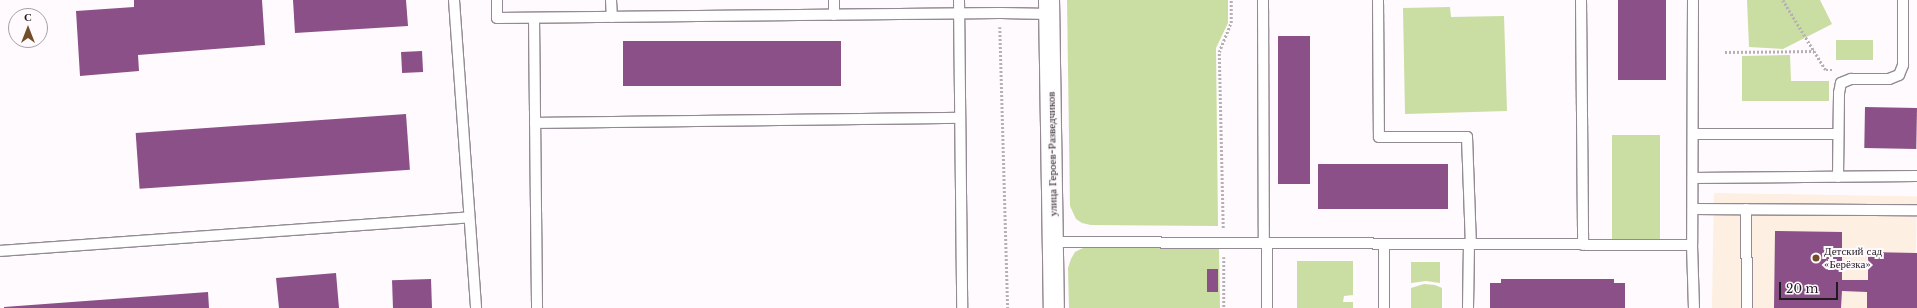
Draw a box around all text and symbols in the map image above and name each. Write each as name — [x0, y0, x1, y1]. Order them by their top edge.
north arrow — [8, 8, 48, 48]
text: С — [24, 10, 32, 24]
street label: улица Героев-Разведчиков — [1044, 92, 1060, 216]
place label: Детский сад «Берёзка» — [1824, 245, 1882, 271]
marker: Детский сад «Берёзка» — [1811, 253, 1821, 263]
scale bar — [1781, 274, 1840, 300]
text: 20 m — [1786, 281, 1818, 296]

